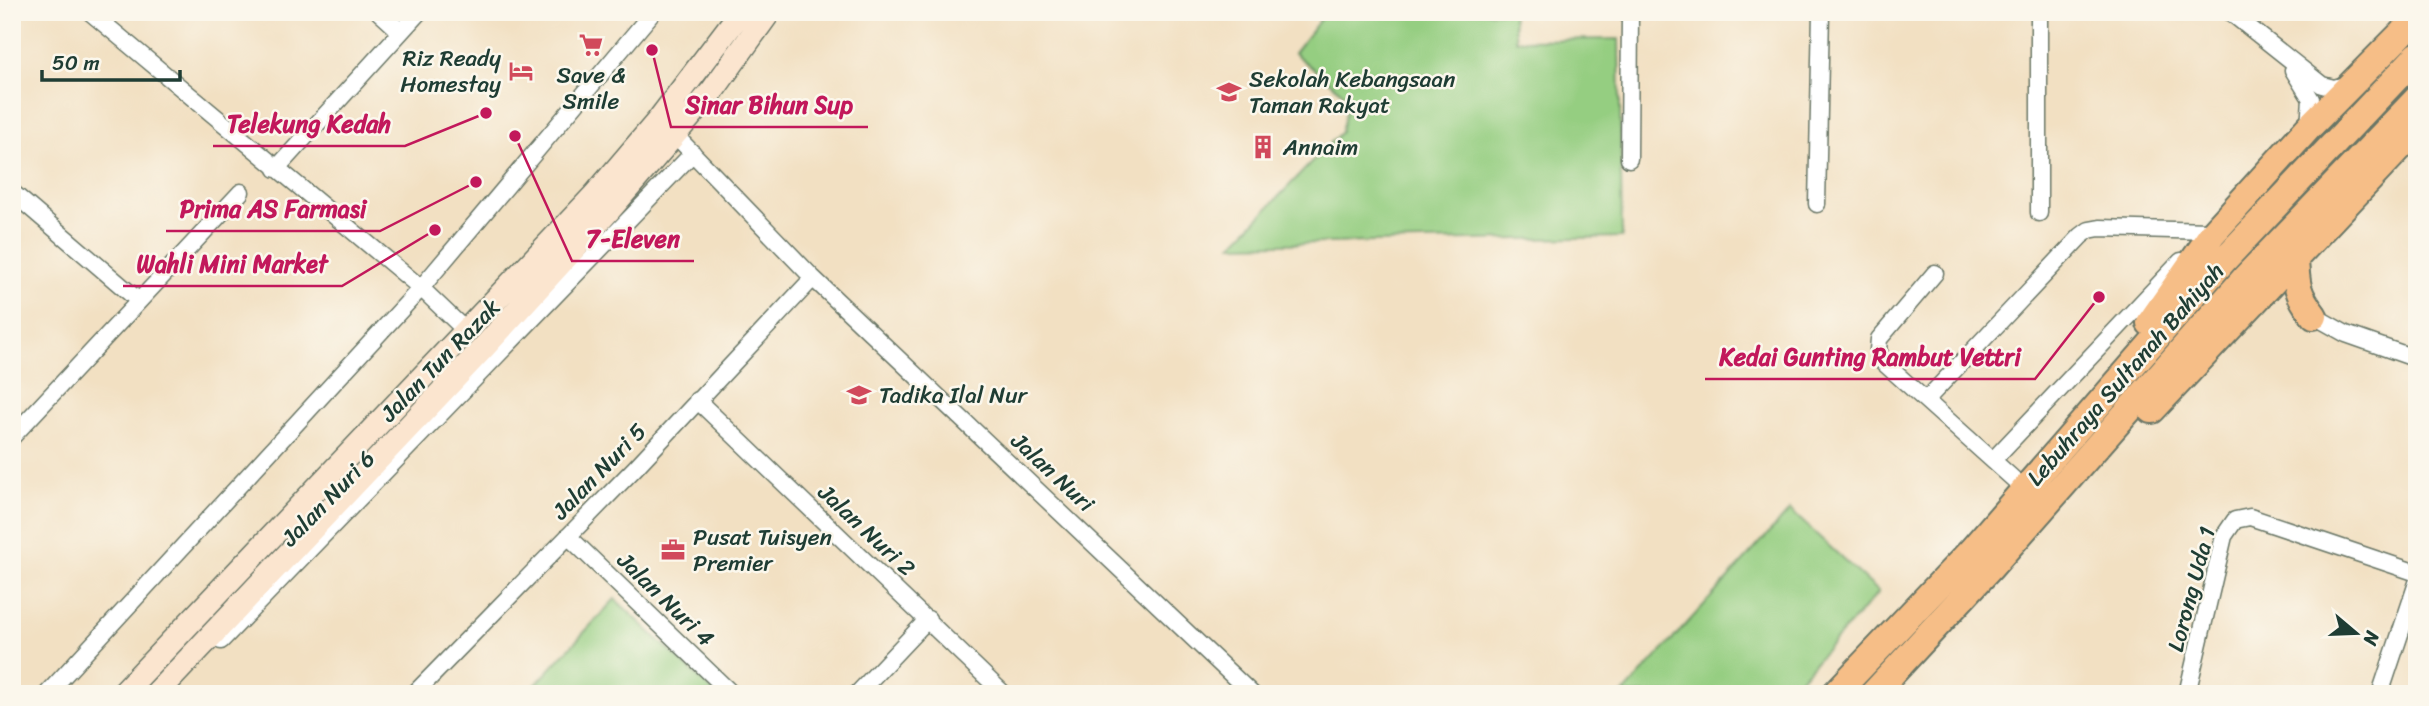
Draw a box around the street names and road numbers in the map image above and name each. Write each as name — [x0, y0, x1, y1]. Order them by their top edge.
street label: Lebuhraya Sultanah Bahiyah — [2016, 253, 2235, 496]
street label: Jalan Tun Razak — [369, 289, 511, 433]
street label: Jalan Nuri 5 — [541, 413, 657, 531]
street label: Jalan Nuri — [1000, 422, 1105, 523]
street label: Jalan Nuri 6 — [270, 440, 386, 557]
street label: Jalan Nuri 2 — [807, 473, 925, 587]
street label: Lorong Uda 1 — [2155, 522, 2228, 656]
street label: Jalan Nuri 4 — [606, 541, 724, 657]

